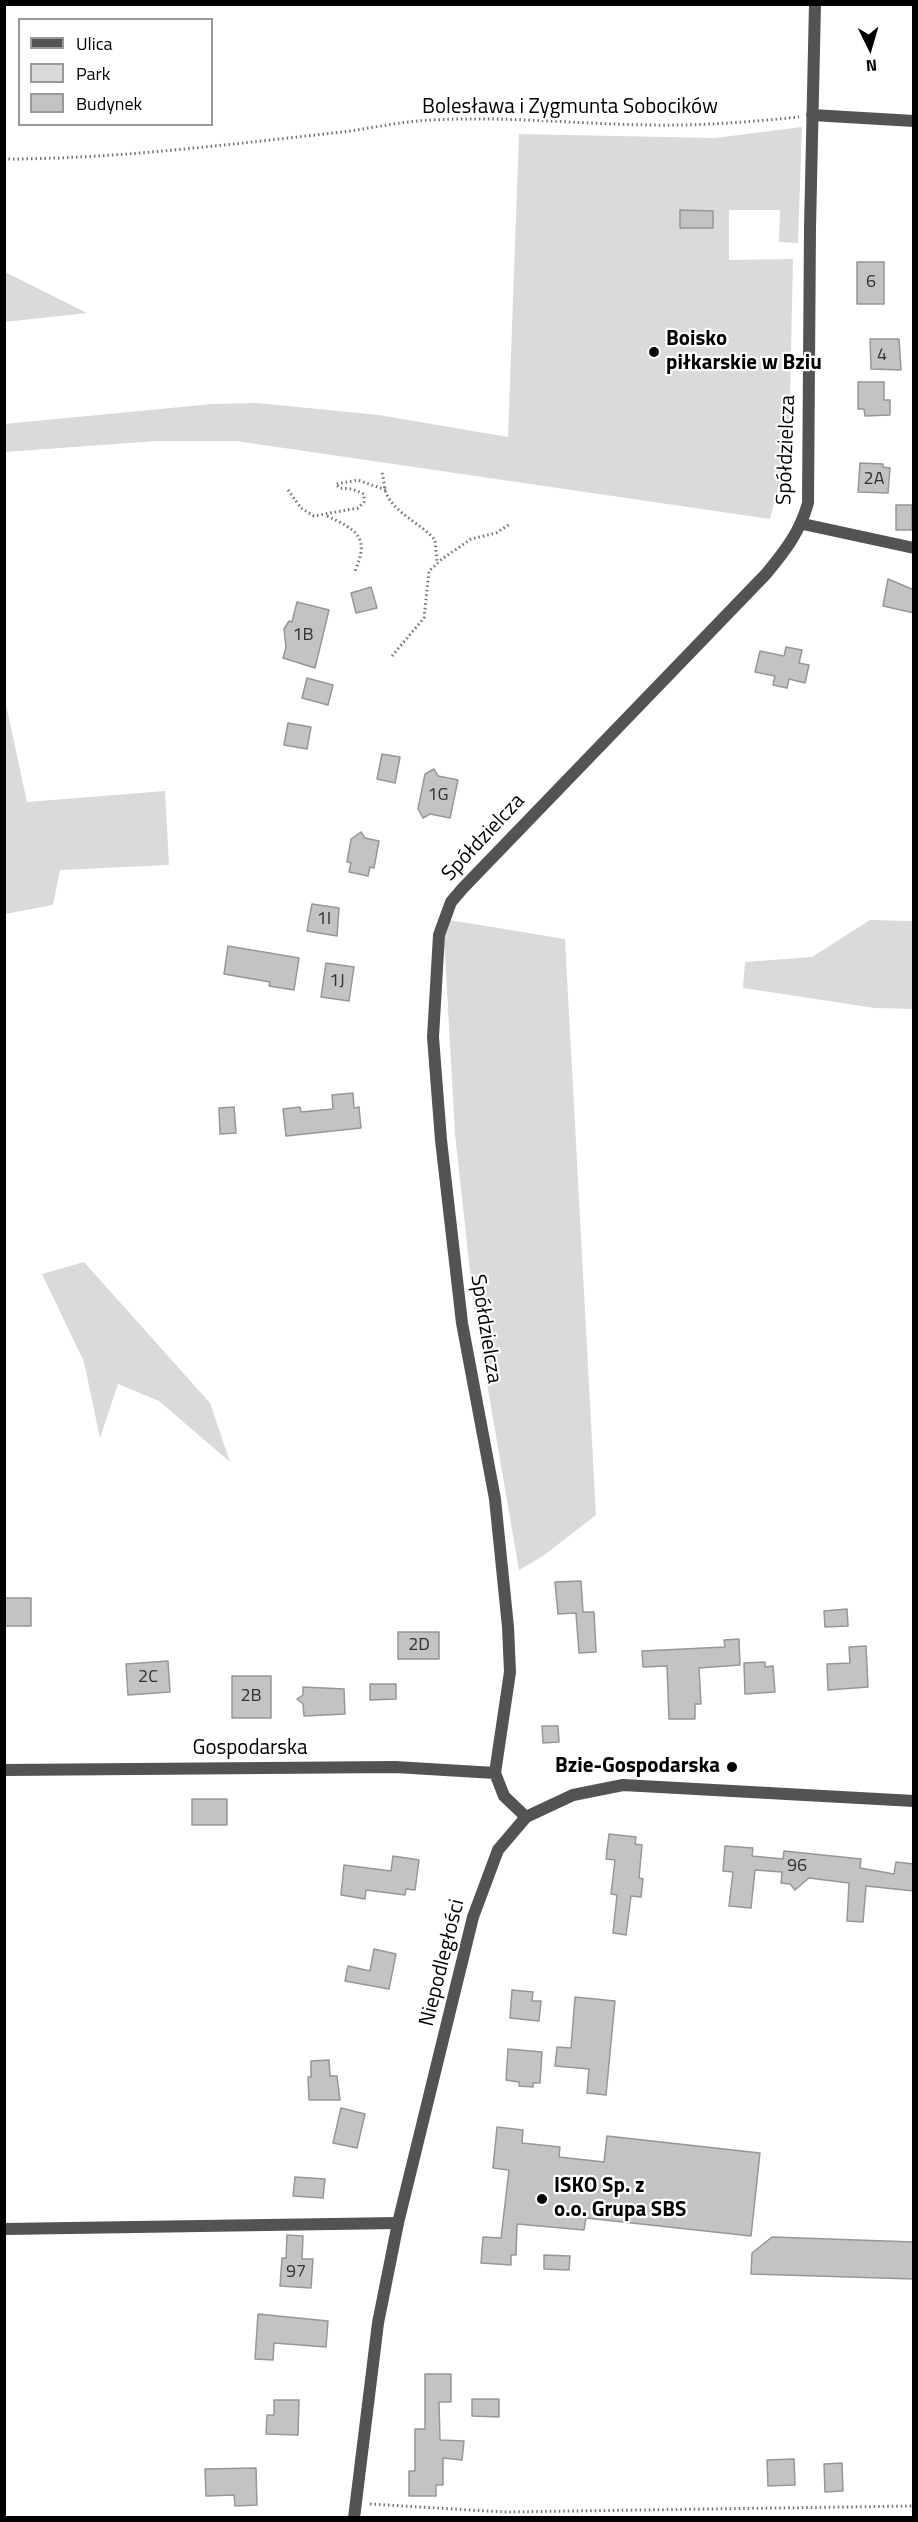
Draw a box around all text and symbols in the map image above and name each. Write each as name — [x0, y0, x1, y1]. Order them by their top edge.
legend — [18, 18, 213, 126]
north arrow — [840, 18, 900, 78]
text: Ulica — [76, 30, 113, 57]
text: N — [865, 53, 878, 78]
text: Park — [76, 60, 110, 87]
text: Budynek — [76, 90, 142, 117]
street label: Bolesława i Zygmunta Sobocików — [422, 95, 718, 121]
house number: 6 — [866, 272, 876, 294]
place label: Boisko piłkarskie w Bziu — [666, 327, 822, 377]
marker: Boisko piłkarskie w Bziu — [647, 345, 661, 359]
house number: 4 — [877, 345, 887, 367]
street label: Spółdzielcza — [772, 395, 802, 505]
house number: 2A — [864, 469, 884, 491]
house number: 1B — [292, 625, 314, 647]
house number: 1G — [427, 785, 449, 807]
street label: Spółdzielcza — [437, 789, 531, 887]
house number: 1I — [317, 909, 331, 931]
house number: 1J — [329, 971, 345, 993]
street label: Spółdzielcza — [464, 1273, 506, 1385]
house number: 2D — [408, 1635, 430, 1657]
house number: 2C — [138, 1667, 158, 1689]
house number: 2B — [240, 1686, 262, 1708]
street label: Gospodarska — [192, 1736, 308, 1762]
place label: Bzie-Gospodarska — [555, 1754, 720, 1780]
marker: Bzie-Gospodarska — [725, 1760, 739, 1774]
house number: 96 — [787, 1856, 807, 1878]
street label: Niepodległości — [415, 1897, 471, 2029]
place label: ISKO Sp. z o.o. Grupa SBS — [554, 2174, 686, 2224]
marker: ISKO Sp. z o.o. Grupa SBS — [535, 2192, 549, 2206]
house number: 97 — [286, 2262, 306, 2284]

